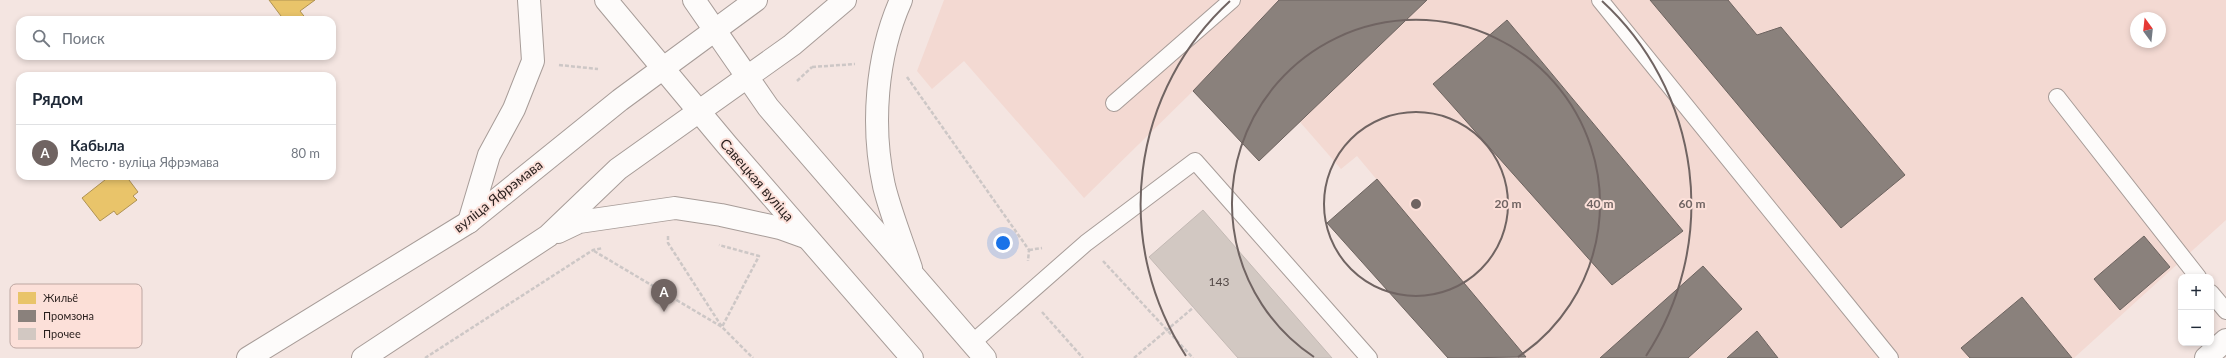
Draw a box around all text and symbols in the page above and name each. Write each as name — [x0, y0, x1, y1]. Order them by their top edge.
north arrow — [2130, 12, 2166, 48]
search box — [16, 16, 336, 60]
icon: search — [30, 27, 52, 49]
text: Поиск — [62, 29, 105, 47]
text: Рядом — [32, 88, 83, 109]
street label: Савецкая вуліца — [717, 135, 798, 225]
text: Кабыла — [70, 136, 125, 154]
text: A — [40, 145, 50, 161]
text: 80 m — [291, 145, 320, 161]
text: Место · вуліца Яфрэмава — [70, 154, 219, 170]
street label: вуліца Яфрэмава — [450, 156, 546, 236]
text: 20 m — [1495, 196, 1521, 211]
text: 40 m — [1587, 196, 1613, 211]
text: 60 m — [1679, 196, 1705, 211]
centre of rings — [1409, 197, 1423, 211]
your location — [993, 233, 1013, 253]
house number: 143 — [1209, 274, 1229, 289]
map controls — [2178, 274, 2214, 346]
button: + — [2178, 274, 2214, 310]
pin: A — [651, 279, 677, 312]
legend — [10, 284, 142, 348]
text: Жильё — [43, 291, 78, 304]
text: Промзона — [43, 309, 94, 322]
button: − — [2178, 310, 2214, 346]
text: Прочее — [43, 327, 81, 340]

